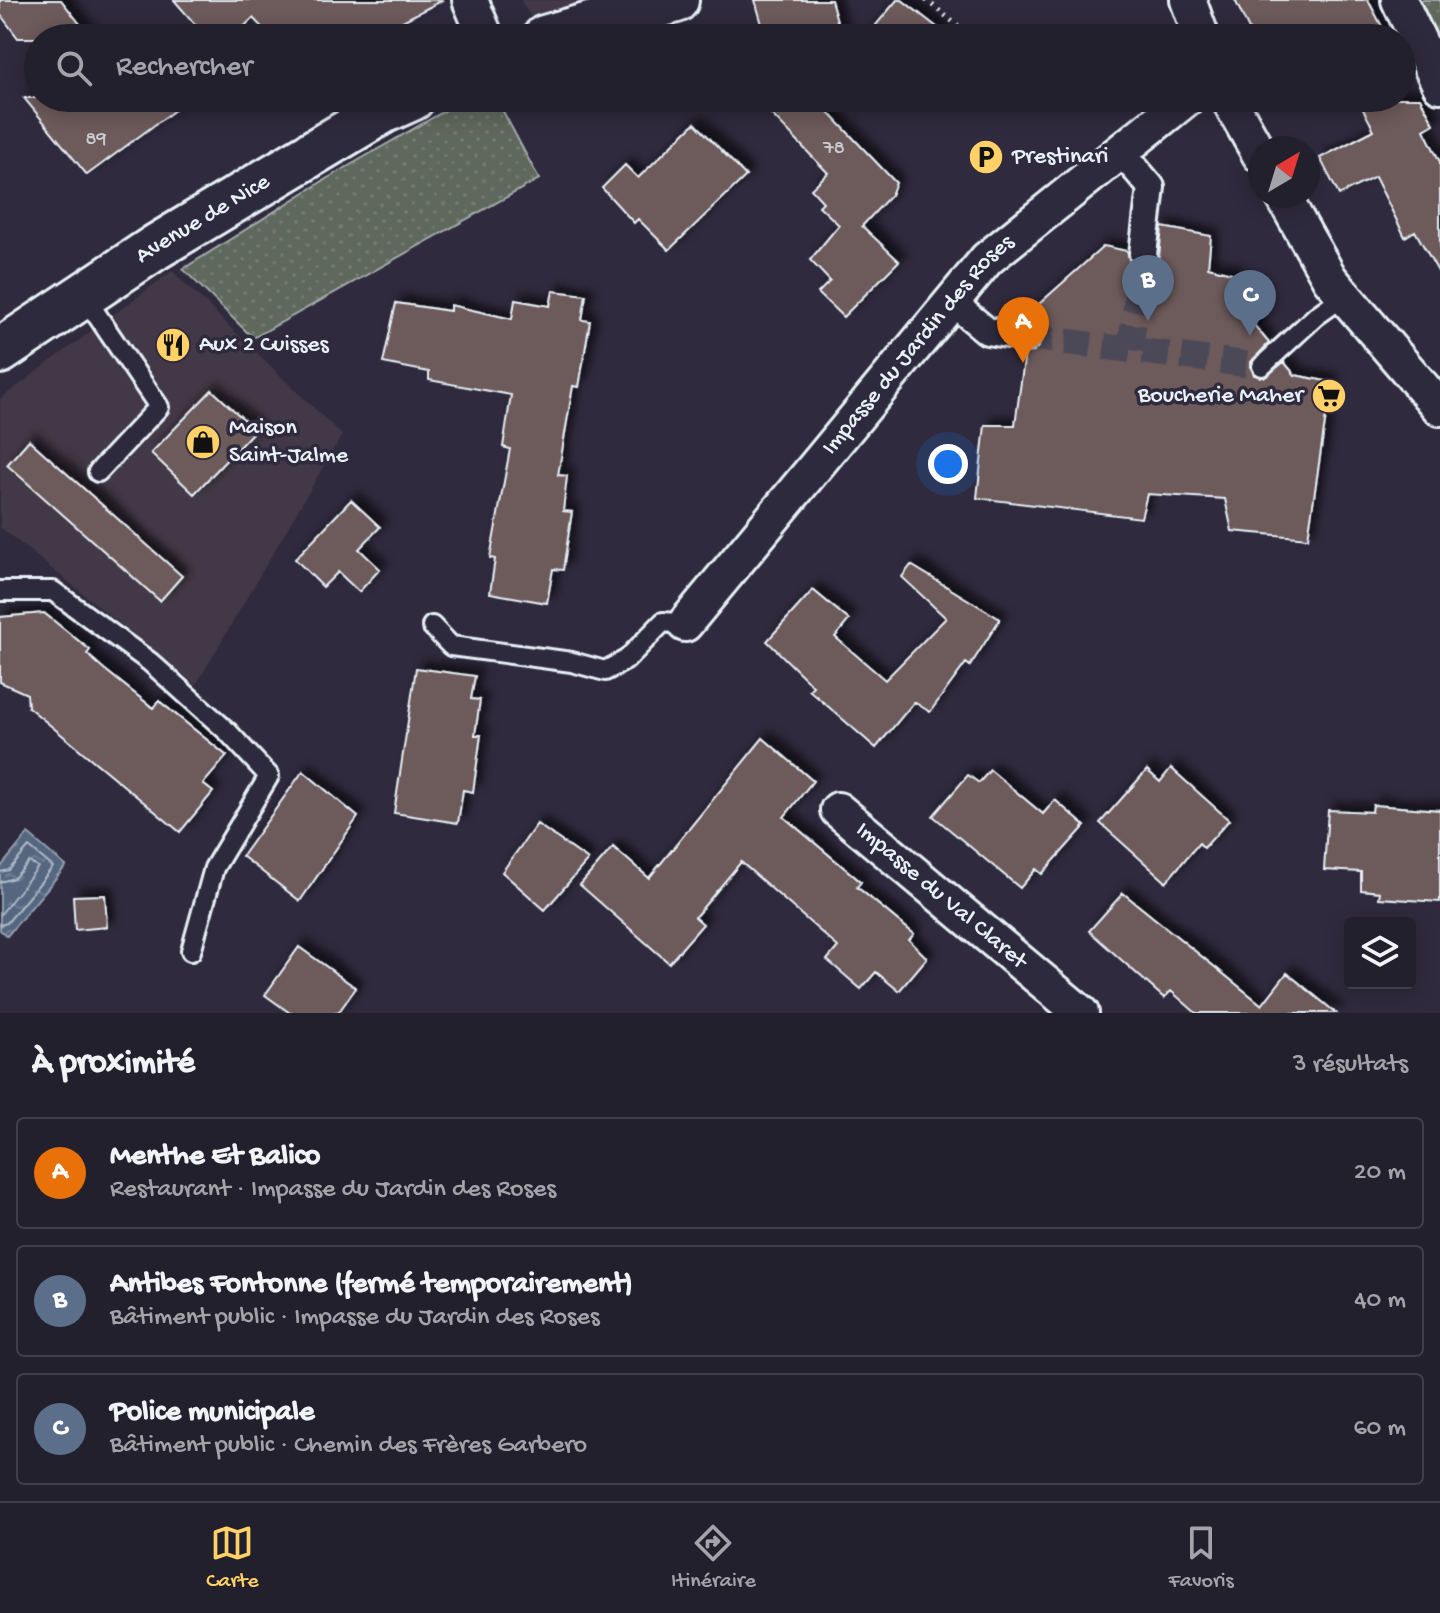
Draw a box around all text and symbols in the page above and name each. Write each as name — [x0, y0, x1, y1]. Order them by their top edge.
search box — [24, 24, 1416, 112]
icon: search — [52, 46, 96, 90]
text: Rechercher — [116, 51, 252, 86]
house number: 89 — [86, 129, 106, 152]
north arrow — [1248, 136, 1320, 208]
house number: 78 — [822, 138, 845, 161]
parking icon: Prestinari — [967, 138, 1005, 176]
place label: Prestinari — [1011, 143, 1108, 172]
street label: Avenue de Nice — [130, 167, 276, 271]
street label: Impasse du Jardin des Roses — [816, 227, 1021, 461]
pin: B — [1122, 255, 1174, 321]
pin: C — [1224, 270, 1276, 336]
pin: A — [997, 297, 1049, 363]
restaurant icon: Aux 2 Cuisses — [154, 326, 192, 364]
place label: Aux 2 Cuisses — [199, 331, 330, 360]
supermarket icon: Boucherie Maher — [1310, 377, 1348, 415]
place label: Boucherie Maher — [1137, 382, 1305, 411]
place label: Maison Saint-Jalme — [229, 414, 349, 471]
shop icon: Maison Saint-Jalme — [184, 423, 222, 461]
your location — [928, 444, 968, 484]
street label: Impasse du Val Claret — [849, 816, 1034, 977]
map controls — [1344, 917, 1416, 989]
button: layers — [1344, 917, 1416, 989]
text: À proximité — [32, 1045, 195, 1085]
text: 3 résultats — [1293, 1050, 1408, 1081]
text: Menthe Et Balico — [110, 1140, 320, 1175]
text: A — [52, 1158, 68, 1189]
text: 20 m — [1354, 1158, 1406, 1189]
text: Restaurant · Impasse du Jardin des Roses — [110, 1175, 556, 1206]
text: Antibes Fontonne (fermé temporairement) — [110, 1268, 633, 1303]
text: B — [53, 1286, 67, 1317]
text: 40 m — [1354, 1286, 1406, 1317]
text: Bâtiment public · Impasse du Jardin des Roses — [110, 1303, 599, 1334]
text: Police municipale — [110, 1396, 314, 1431]
text: C — [53, 1414, 67, 1445]
text: 60 m — [1353, 1414, 1406, 1445]
text: Bâtiment public · Chemin des Frères Garbero — [110, 1431, 587, 1462]
tab: Carte — [206, 1521, 259, 1595]
tab: Itinéraire — [671, 1521, 756, 1595]
tab: Favoris — [1168, 1521, 1234, 1595]

